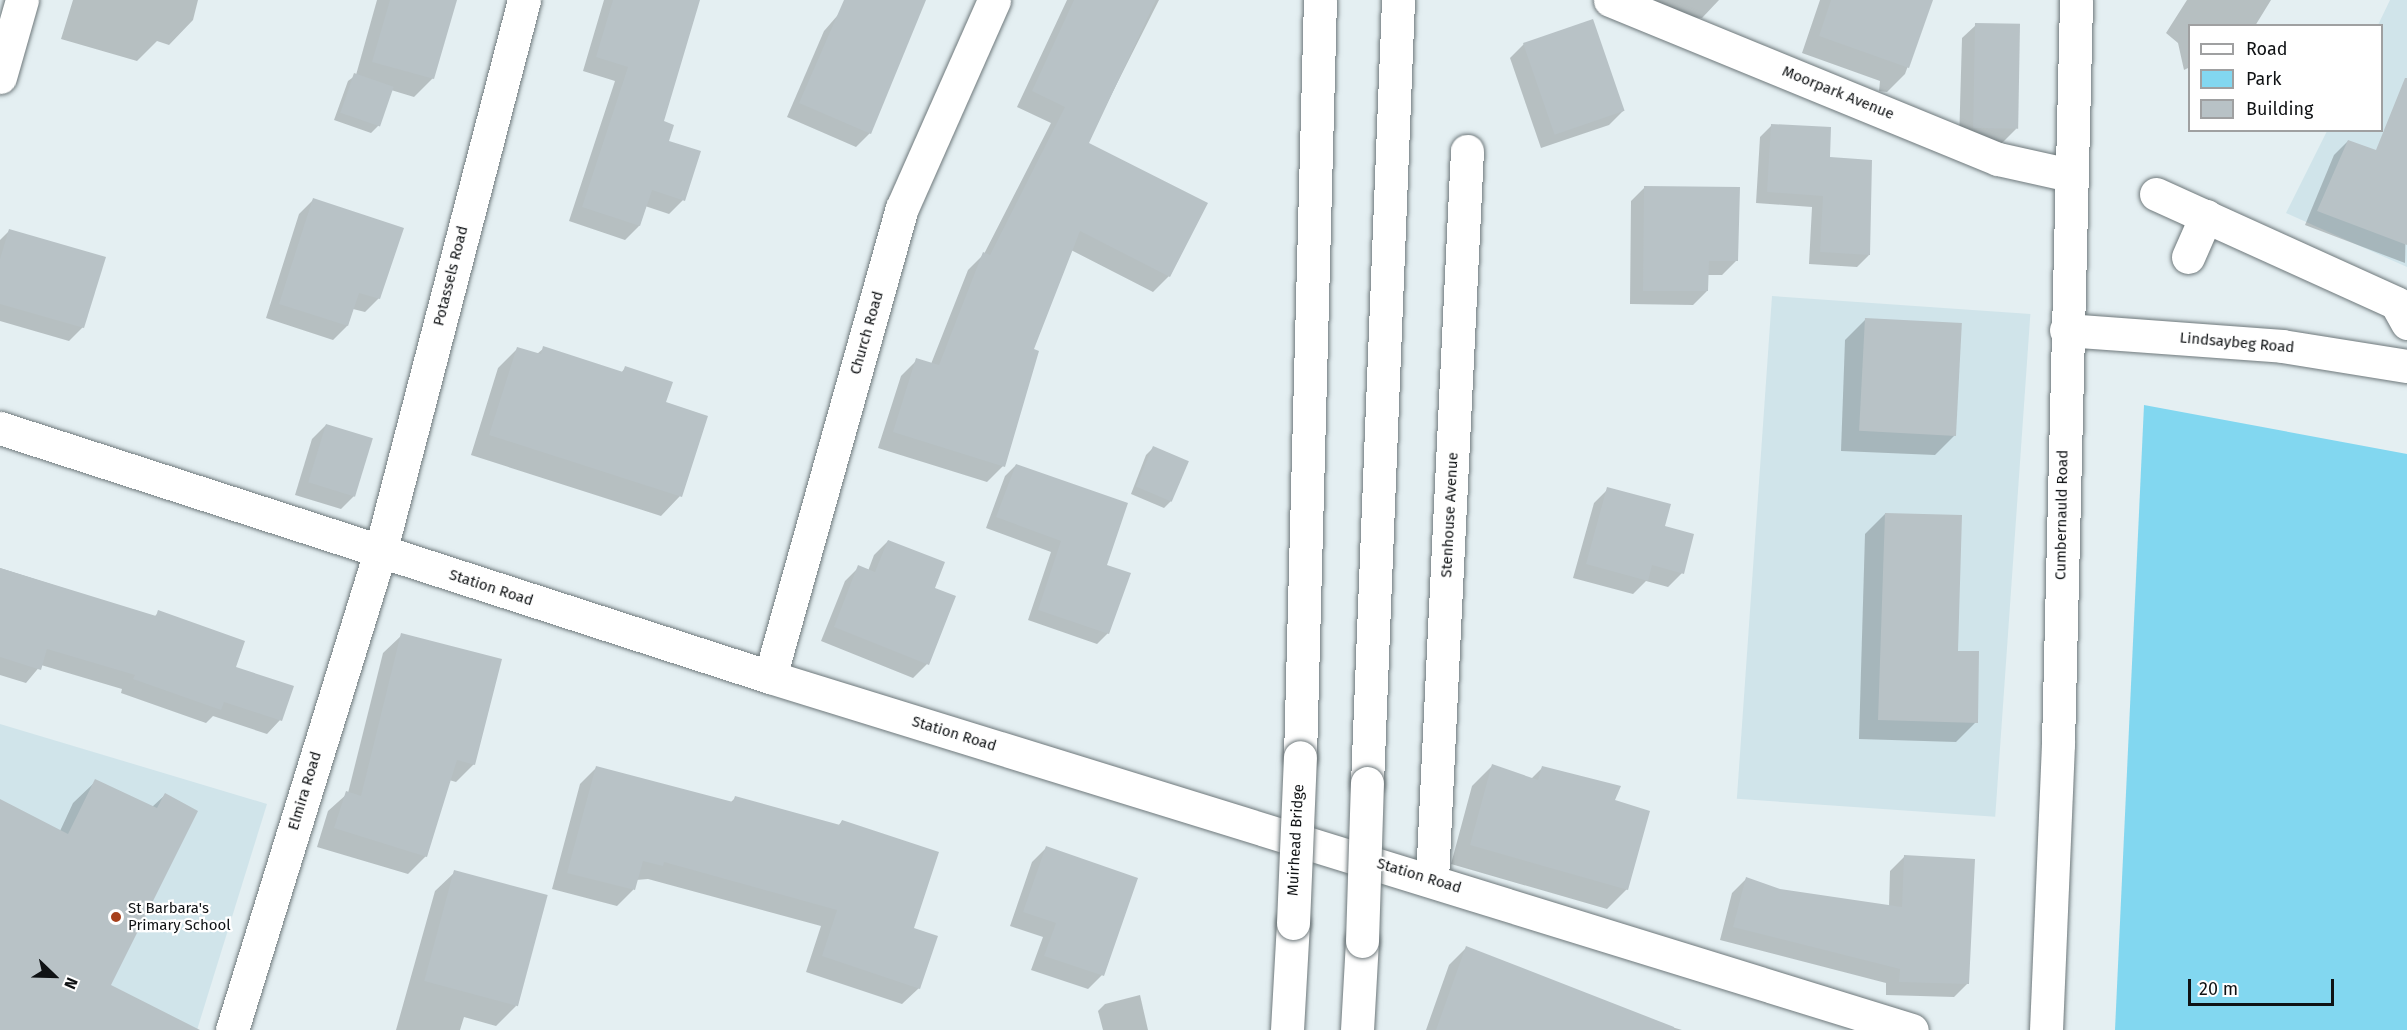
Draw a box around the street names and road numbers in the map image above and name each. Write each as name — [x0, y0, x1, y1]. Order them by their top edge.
street label: Moorpark Avenue — [1779, 62, 1897, 124]
street label: Potassels Road — [430, 224, 472, 328]
street label: Church Road — [847, 289, 887, 377]
street label: Lindsaybeg Road — [2179, 329, 2295, 357]
street label: Cumbernauld Road — [2052, 450, 2072, 580]
street label: Stenhouse Avenue — [1438, 452, 1462, 578]
street label: Station Road — [447, 566, 535, 610]
street label: Station Road — [910, 713, 998, 755]
street label: Elmira Road — [284, 749, 326, 833]
street label: Muirhead Bridge — [1284, 784, 1308, 896]
street label: Station Road — [1375, 855, 1463, 897]

